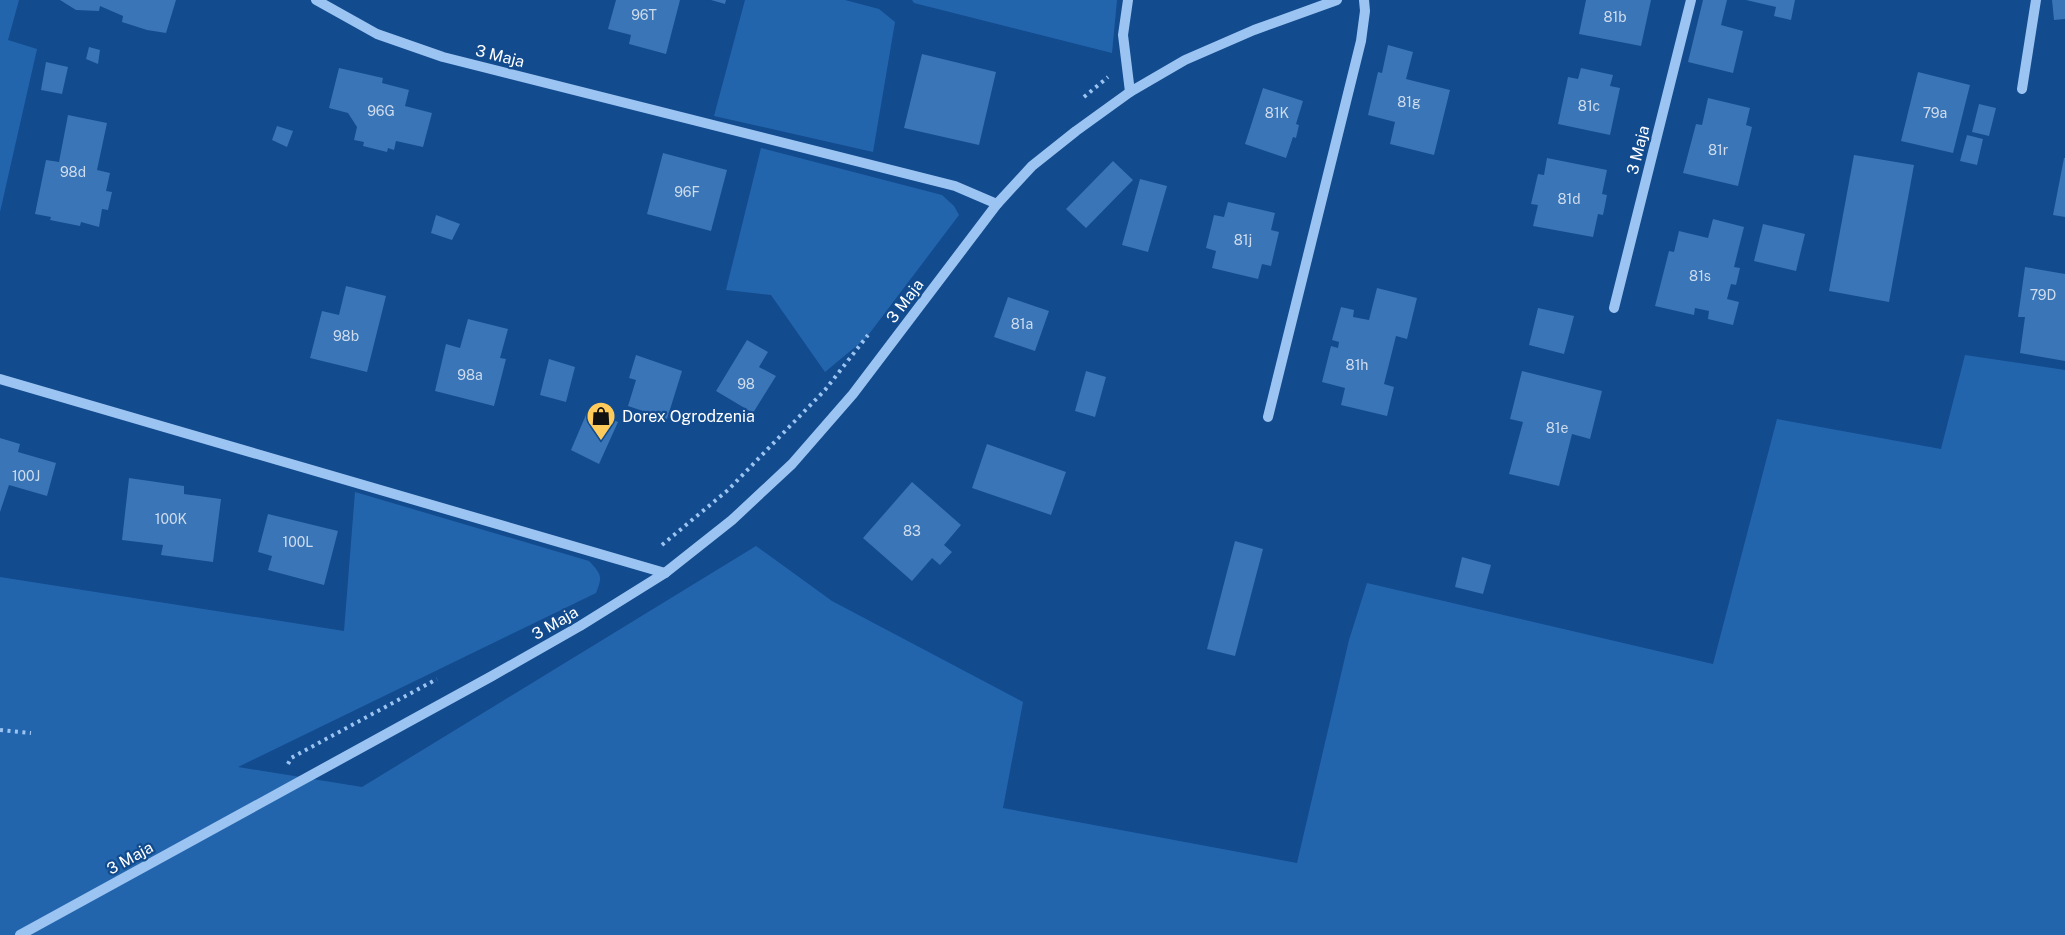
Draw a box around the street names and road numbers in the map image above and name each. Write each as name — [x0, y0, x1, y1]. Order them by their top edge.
street label: 3 Maja — [473, 41, 527, 71]
street label: 3 Maja — [1623, 123, 1653, 177]
street label: 3 Maja — [882, 275, 928, 327]
street label: 3 Maja — [529, 602, 581, 644]
street label: 3 Maja — [104, 838, 156, 878]

